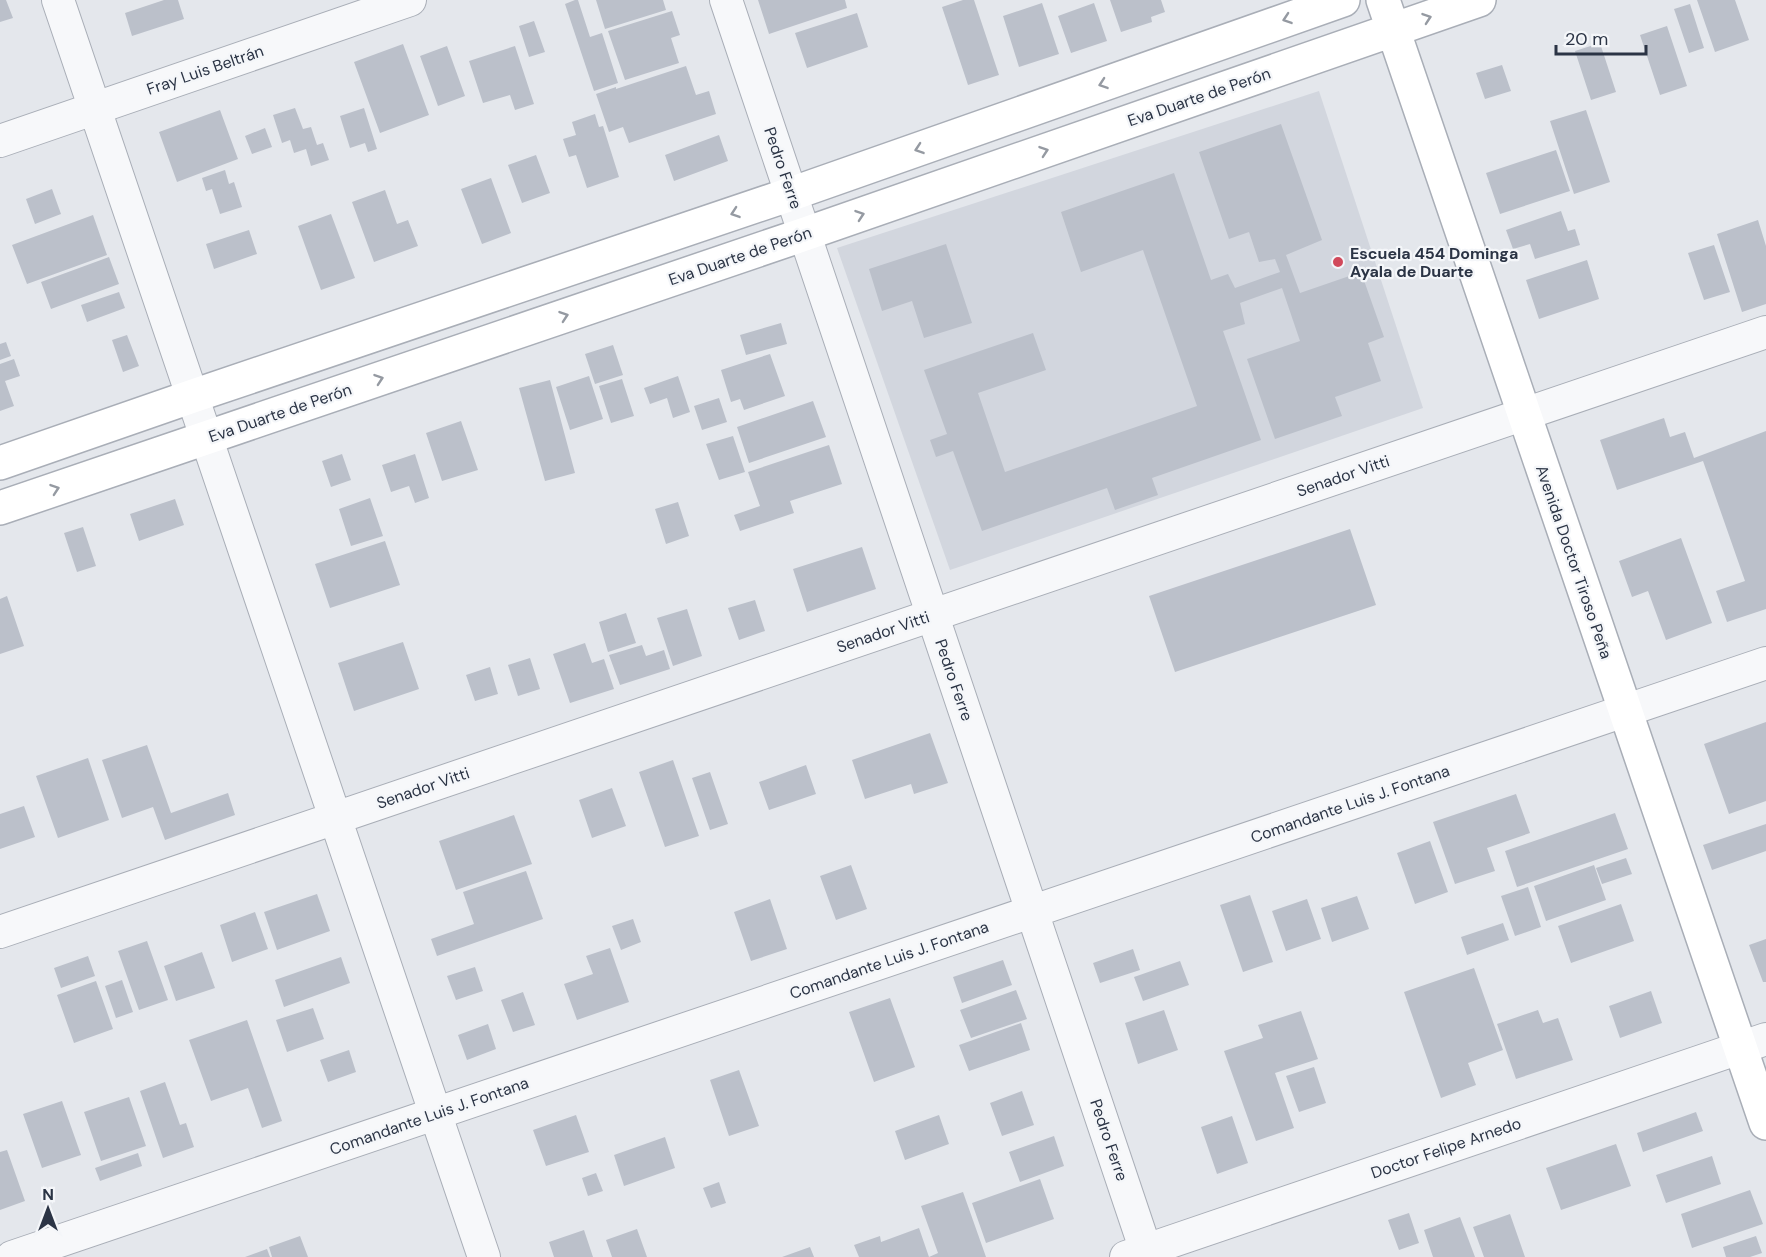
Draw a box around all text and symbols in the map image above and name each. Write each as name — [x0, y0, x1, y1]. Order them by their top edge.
one-way arrow — [1282, 12, 1293, 25]
one-way arrow — [1421, 12, 1432, 25]
scale bar — [1556, 18, 1646, 56]
text: 20 m — [1565, 27, 1608, 51]
street label: Fray Luis Beltrán — [144, 40, 266, 100]
street label: Eva Duarte de Perón — [1125, 63, 1273, 131]
one-way arrow — [1099, 77, 1109, 89]
street label: Pedro Ferre — [759, 124, 807, 212]
one-way arrow — [915, 141, 925, 154]
one-way arrow — [1038, 145, 1049, 158]
one-way arrow — [730, 205, 741, 218]
one-way arrow — [854, 209, 865, 222]
street label: Eva Duarte de Perón — [666, 222, 814, 290]
place label: Escuela 454 Dominga Ayala de Duarte — [1350, 243, 1518, 282]
marker: Escuela 454 Dominga Ayala de Duarte — [1331, 255, 1345, 269]
one-way arrow — [558, 311, 569, 323]
one-way arrow — [373, 373, 384, 386]
street label: Eva Duarte de Perón — [206, 379, 354, 447]
street label: Senador Vitti — [1294, 450, 1392, 502]
street label: Avenida Doctor Tiroso Peña — [1531, 462, 1617, 662]
one-way arrow — [49, 484, 60, 496]
street label: Senador Vitti — [834, 606, 932, 658]
street label: Pedro Ferre — [930, 636, 978, 724]
street label: Comandante Luis J. Fontana — [1248, 760, 1452, 848]
street label: Senador Vitti — [374, 762, 472, 814]
street label: Comandante Luis J. Fontana — [787, 916, 991, 1004]
street label: Comandante Luis J. Fontana — [327, 1072, 531, 1160]
street label: Pedro Ferre — [1085, 1096, 1133, 1184]
street label: Doctor Felipe Arnedo — [1368, 1112, 1524, 1184]
north arrow — [18, 1179, 78, 1239]
text: N — [42, 1184, 54, 1205]

